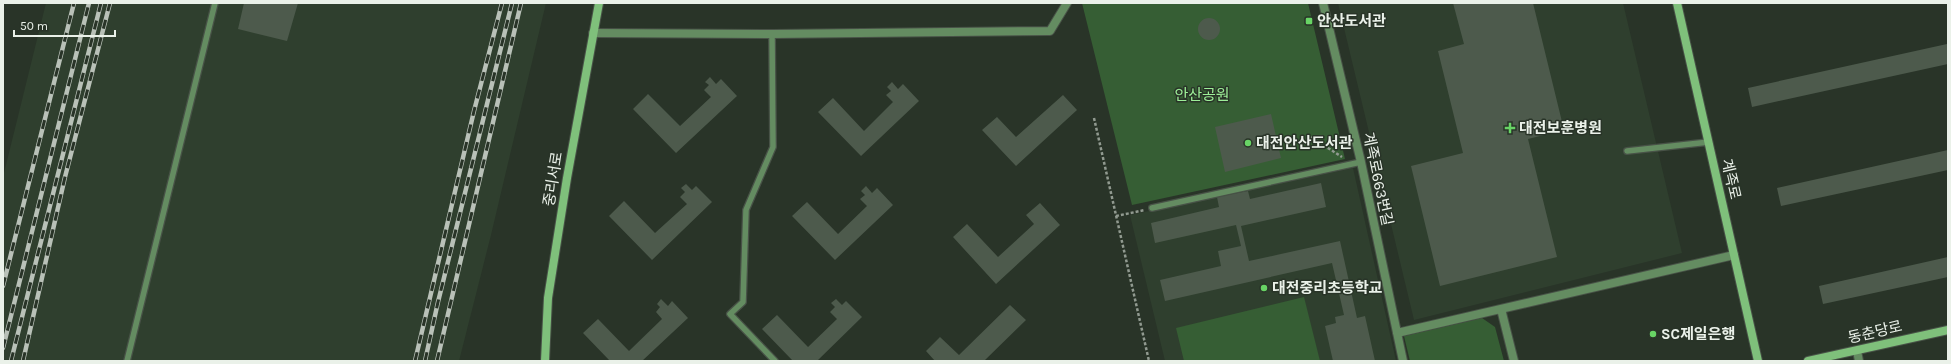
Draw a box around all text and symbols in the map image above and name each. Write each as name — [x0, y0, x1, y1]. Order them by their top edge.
scale bar — [14, 12, 115, 38]
place label: 안산도서관 — [1317, 12, 1386, 30]
marker: 안산도서관 — [1304, 16, 1314, 26]
text: 50 m — [20, 19, 48, 33]
park label: 안산공원 — [1174, 86, 1230, 104]
place label: 대전보훈병원 — [1519, 119, 1602, 137]
marker: 대전보훈병원 — [1504, 122, 1516, 134]
street label: 계족로663번길 — [1359, 131, 1397, 227]
place label: 대전안산도서관 — [1256, 134, 1353, 152]
marker: 대전안산도서관 — [1243, 138, 1253, 148]
street label: 중리서로 — [540, 150, 566, 208]
street label: 계족로 — [1718, 157, 1744, 201]
place label: 대전중리초등학교 — [1272, 279, 1383, 297]
marker: 대전중리초등학교 — [1259, 283, 1269, 293]
street label: 동춘당로 — [1846, 317, 1904, 347]
place label: SC제일은행 — [1661, 325, 1735, 343]
marker: SC제일은행 — [1648, 329, 1658, 339]

